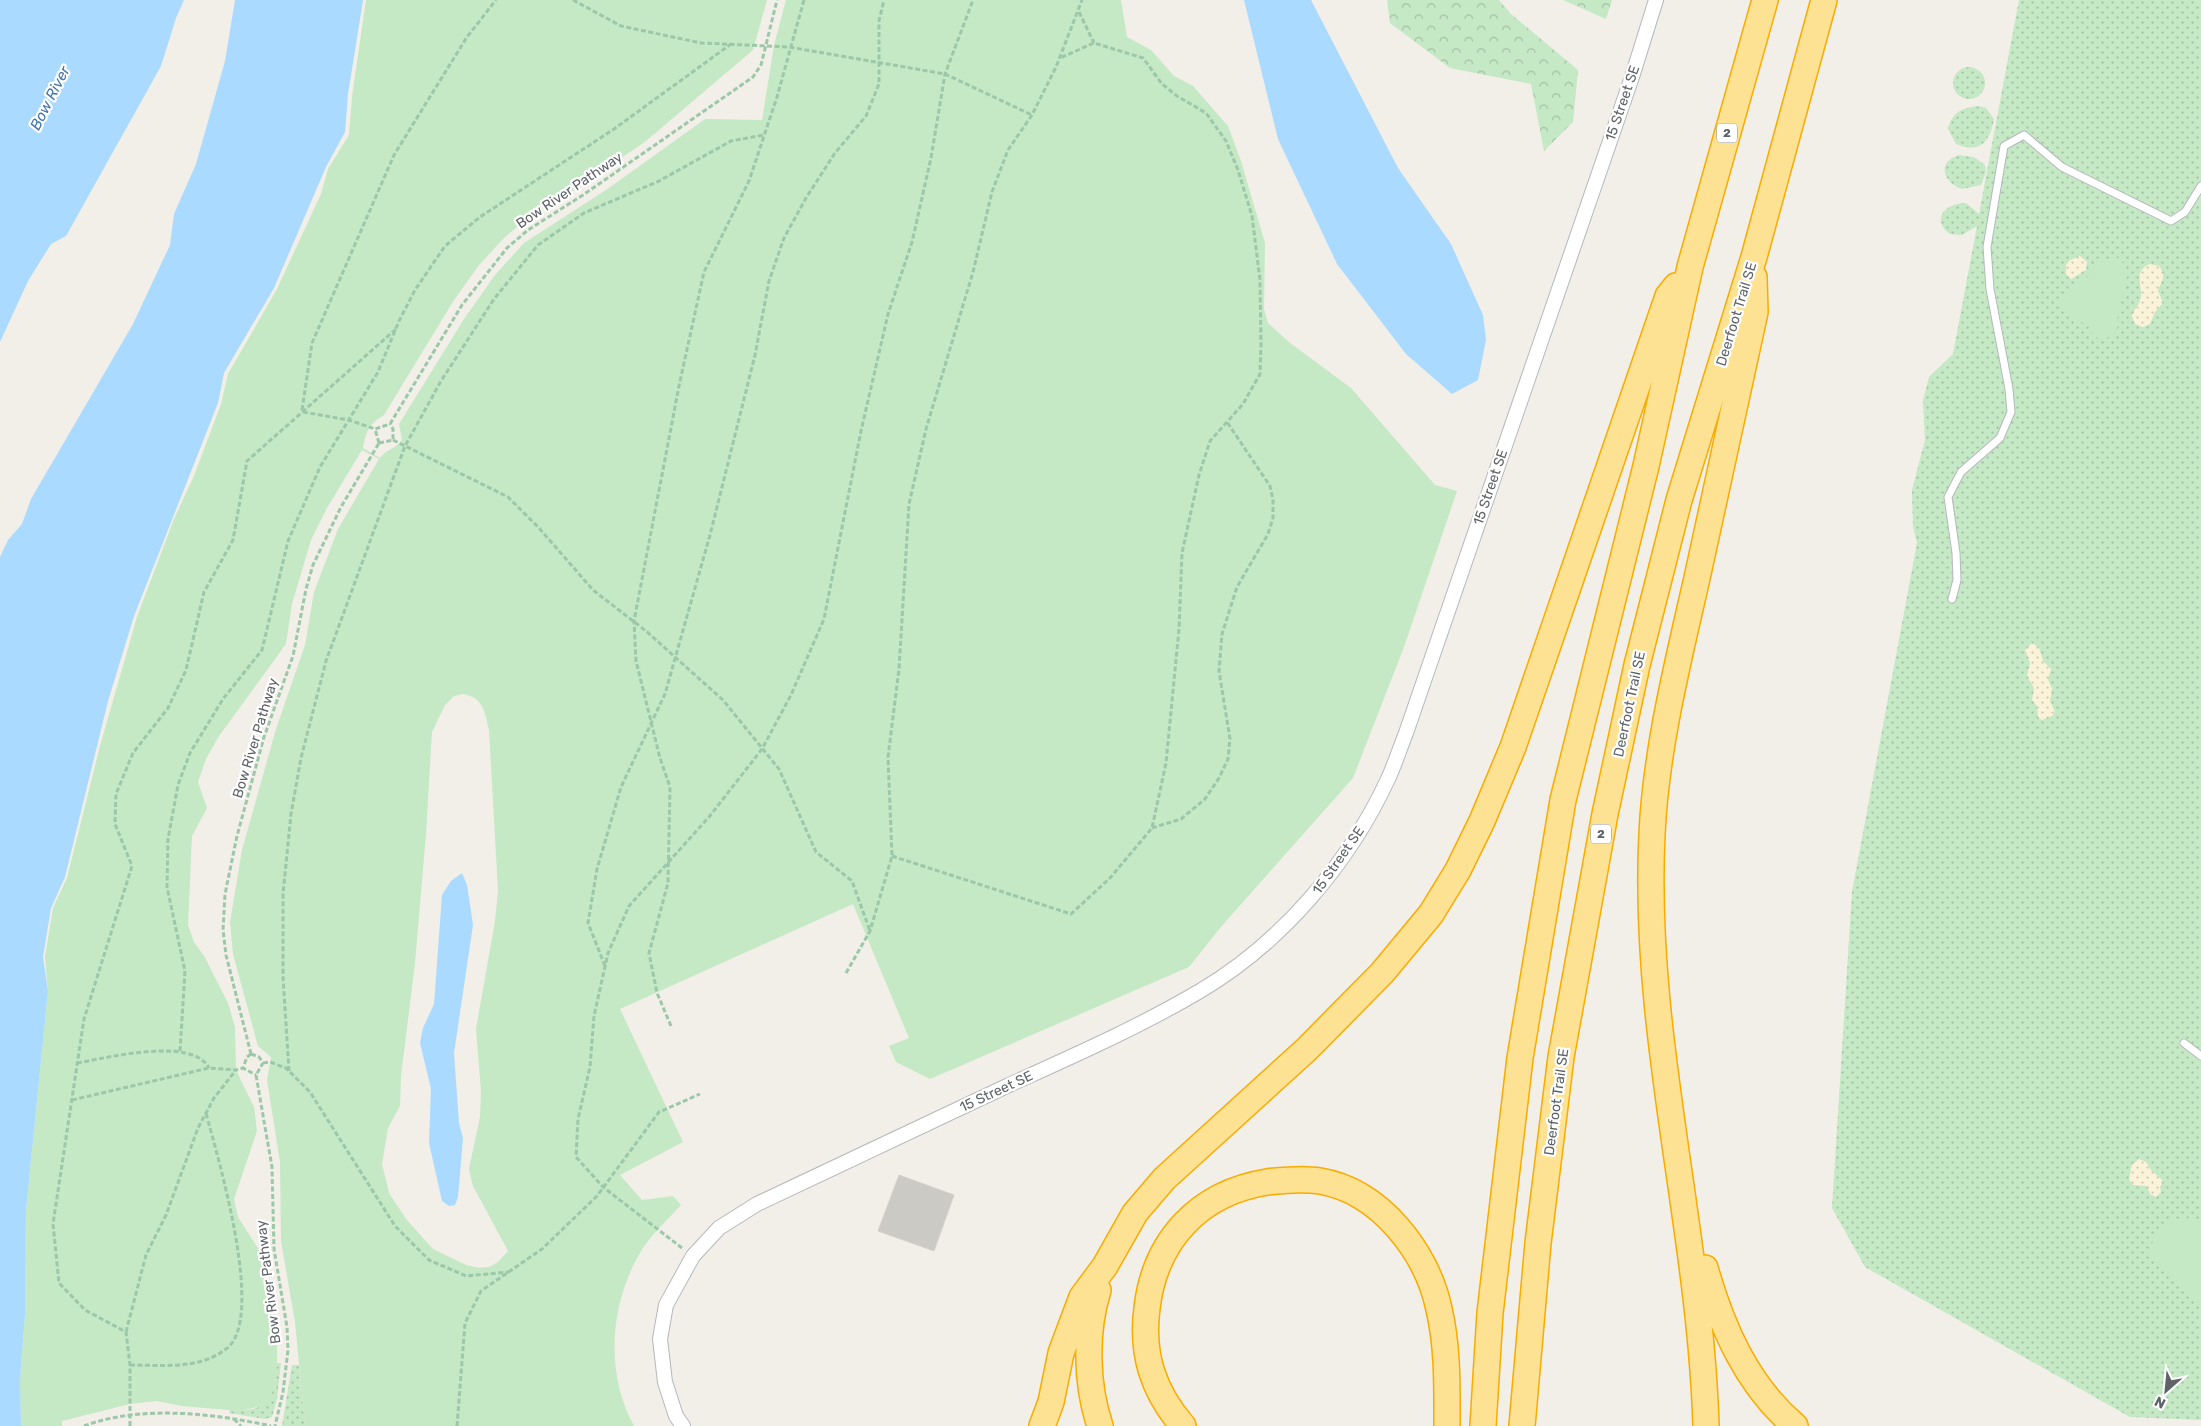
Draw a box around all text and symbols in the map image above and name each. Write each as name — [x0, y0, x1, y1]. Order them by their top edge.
water label: Bow River — [26, 62, 74, 133]
street label: 15 Street SE — [1602, 63, 1643, 143]
road number: 2 — [1717, 124, 1737, 142]
street label: Bow River Pathway — [513, 148, 626, 232]
street label: Deerfoot Trail SE — [1713, 260, 1760, 368]
street label: 15 Street SE — [1470, 447, 1511, 527]
street label: Deerfoot Trail SE — [1610, 650, 1649, 759]
street label: Bow River Pathway — [229, 676, 282, 800]
street label: 15 Street SE — [1309, 823, 1368, 897]
road number: 2 — [1591, 824, 1611, 844]
street label: Deerfoot Trail SE — [1541, 1048, 1572, 1157]
street label: 15 Street SE — [957, 1067, 1036, 1116]
street label: Bow River Pathway — [252, 1219, 285, 1345]
north arrow — [2141, 1366, 2191, 1416]
text: N — [2152, 1392, 2169, 1412]

